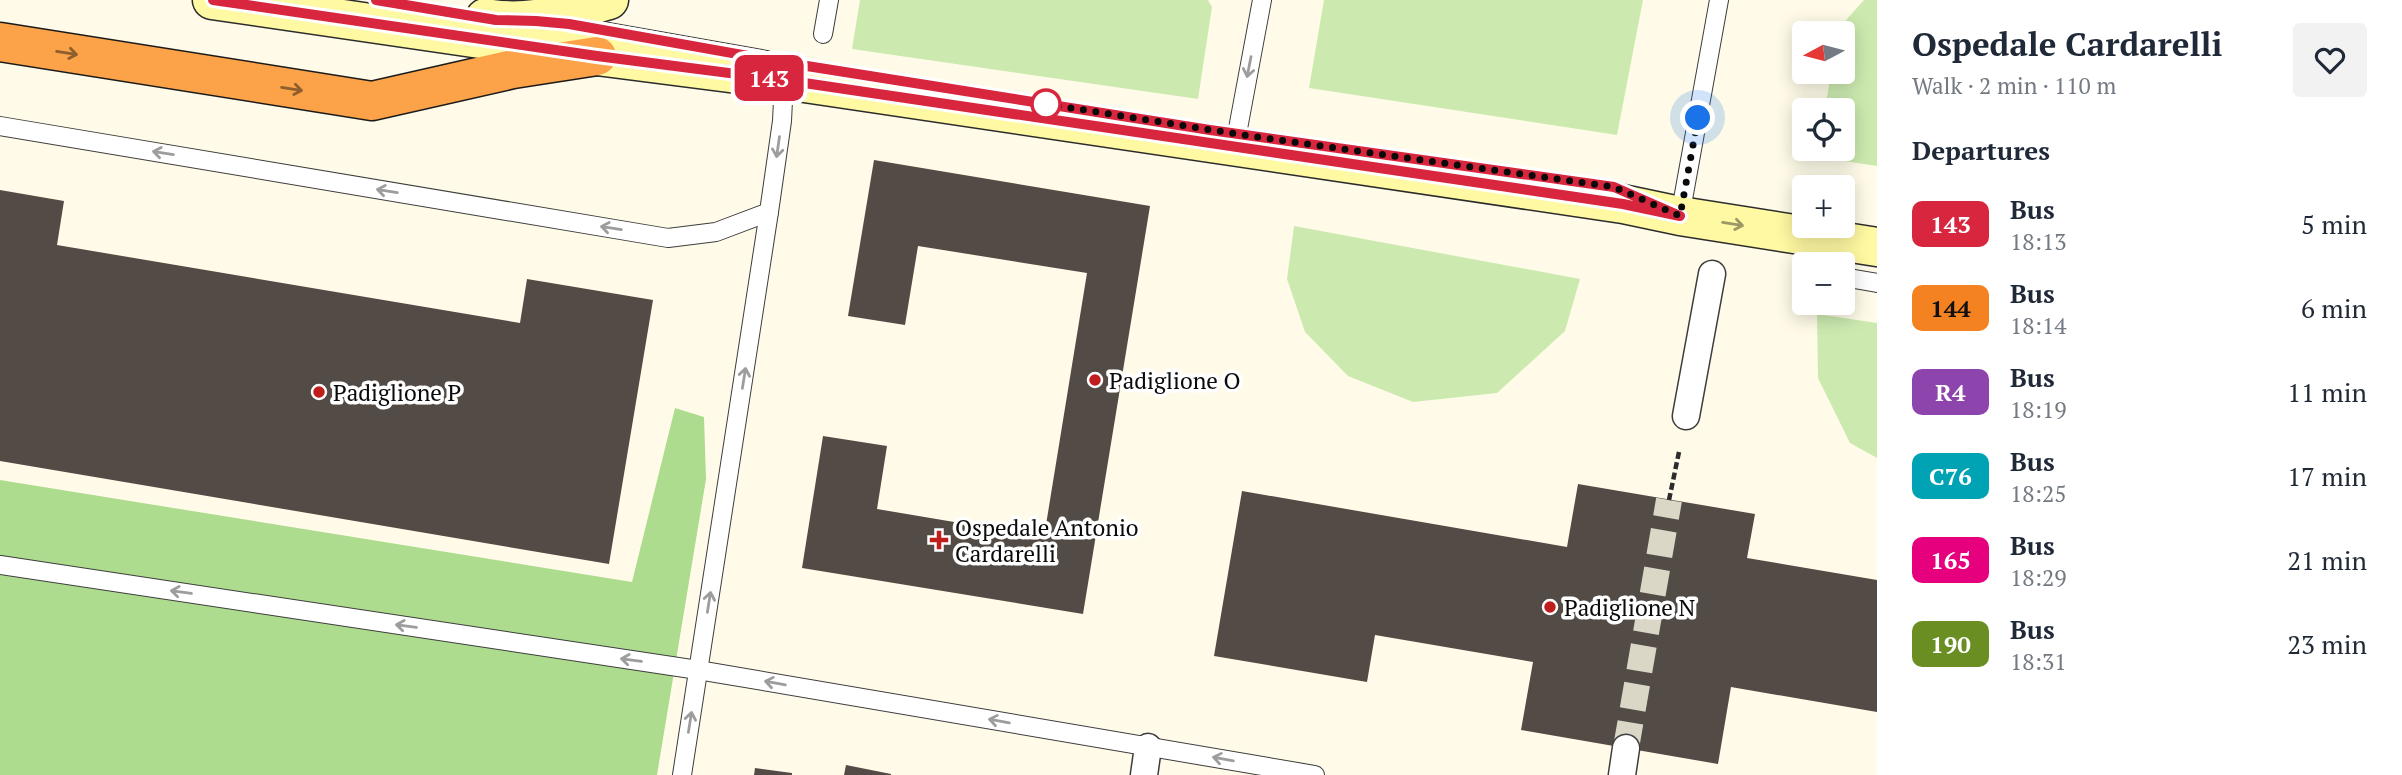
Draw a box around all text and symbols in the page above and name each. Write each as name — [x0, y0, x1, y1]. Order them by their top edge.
north arrow — [1792, 21, 1855, 84]
map controls — [1792, 21, 1855, 315]
text: Ospedale Cardarelli — [1912, 22, 2222, 65]
button: heart — [2293, 23, 2367, 97]
one-way arrow — [56, 47, 78, 60]
line badge: 143 — [729, 55, 809, 101]
one-way arrow — [1242, 55, 1256, 78]
text: 143 — [749, 62, 789, 94]
text: Walk · 2 min · 110 m — [1912, 70, 2116, 101]
one-way arrow — [280, 83, 303, 96]
unlabelled marker — [1031, 89, 1061, 119]
button: locate — [1792, 98, 1855, 161]
your location — [1680, 100, 1715, 135]
text: Departures — [1912, 133, 2050, 167]
one-way arrow — [771, 136, 784, 158]
one-way arrow — [152, 146, 175, 159]
button: + — [1792, 175, 1855, 238]
one-way arrow — [376, 184, 399, 197]
text: Bus — [2010, 192, 2055, 226]
text: 5 min — [2301, 207, 2367, 241]
text: 143 — [1930, 208, 1971, 240]
one-way arrow — [1721, 218, 1744, 231]
one-way arrow — [601, 221, 623, 234]
text: 18:13 — [2010, 226, 2067, 257]
button: − — [1792, 252, 1855, 315]
text: Bus — [2010, 276, 2055, 310]
text: 6 min — [2301, 291, 2367, 325]
text: 144 — [1930, 292, 1971, 324]
text: 18:14 — [2010, 310, 2067, 341]
text: Bus — [2010, 360, 2055, 394]
place label: Padiglione O — [1109, 365, 1241, 396]
one-way arrow — [738, 367, 751, 389]
marker: Padiglione O — [1087, 372, 1103, 388]
text: 11 min — [2287, 375, 2367, 409]
text: R4 — [1935, 376, 1966, 408]
place label: Padiglione P — [333, 377, 461, 408]
marker: Padiglione P — [311, 384, 327, 400]
text: 18:19 — [2010, 394, 2067, 425]
text: Bus — [2010, 444, 2055, 478]
text: 17 min — [2287, 459, 2367, 493]
text: C76 — [1929, 460, 1972, 492]
text: 18:25 — [2010, 478, 2067, 509]
place label: Ospedale Antonio Cardarelli — [955, 512, 1139, 569]
text: Bus — [2010, 528, 2055, 562]
marker: Ospedale Antonio Cardarelli — [929, 530, 949, 550]
text: 21 min — [2287, 543, 2367, 577]
text: 165 — [1930, 544, 1971, 576]
text: 18:29 — [2010, 562, 2067, 593]
one-way arrow — [170, 586, 193, 599]
one-way arrow — [703, 591, 716, 614]
place label: Padiglione N — [1564, 592, 1695, 623]
marker: Padiglione N — [1542, 599, 1558, 615]
text: Bus — [2010, 612, 2055, 646]
one-way arrow — [395, 619, 418, 632]
text: 23 min — [2287, 627, 2367, 661]
text: 190 — [1930, 628, 1971, 660]
text: 18:31 — [2010, 646, 2067, 677]
one-way arrow — [620, 653, 643, 666]
one-way arrow — [764, 676, 787, 689]
one-way arrow — [684, 711, 697, 734]
one-way arrow — [988, 714, 1011, 727]
one-way arrow — [1213, 752, 1235, 765]

